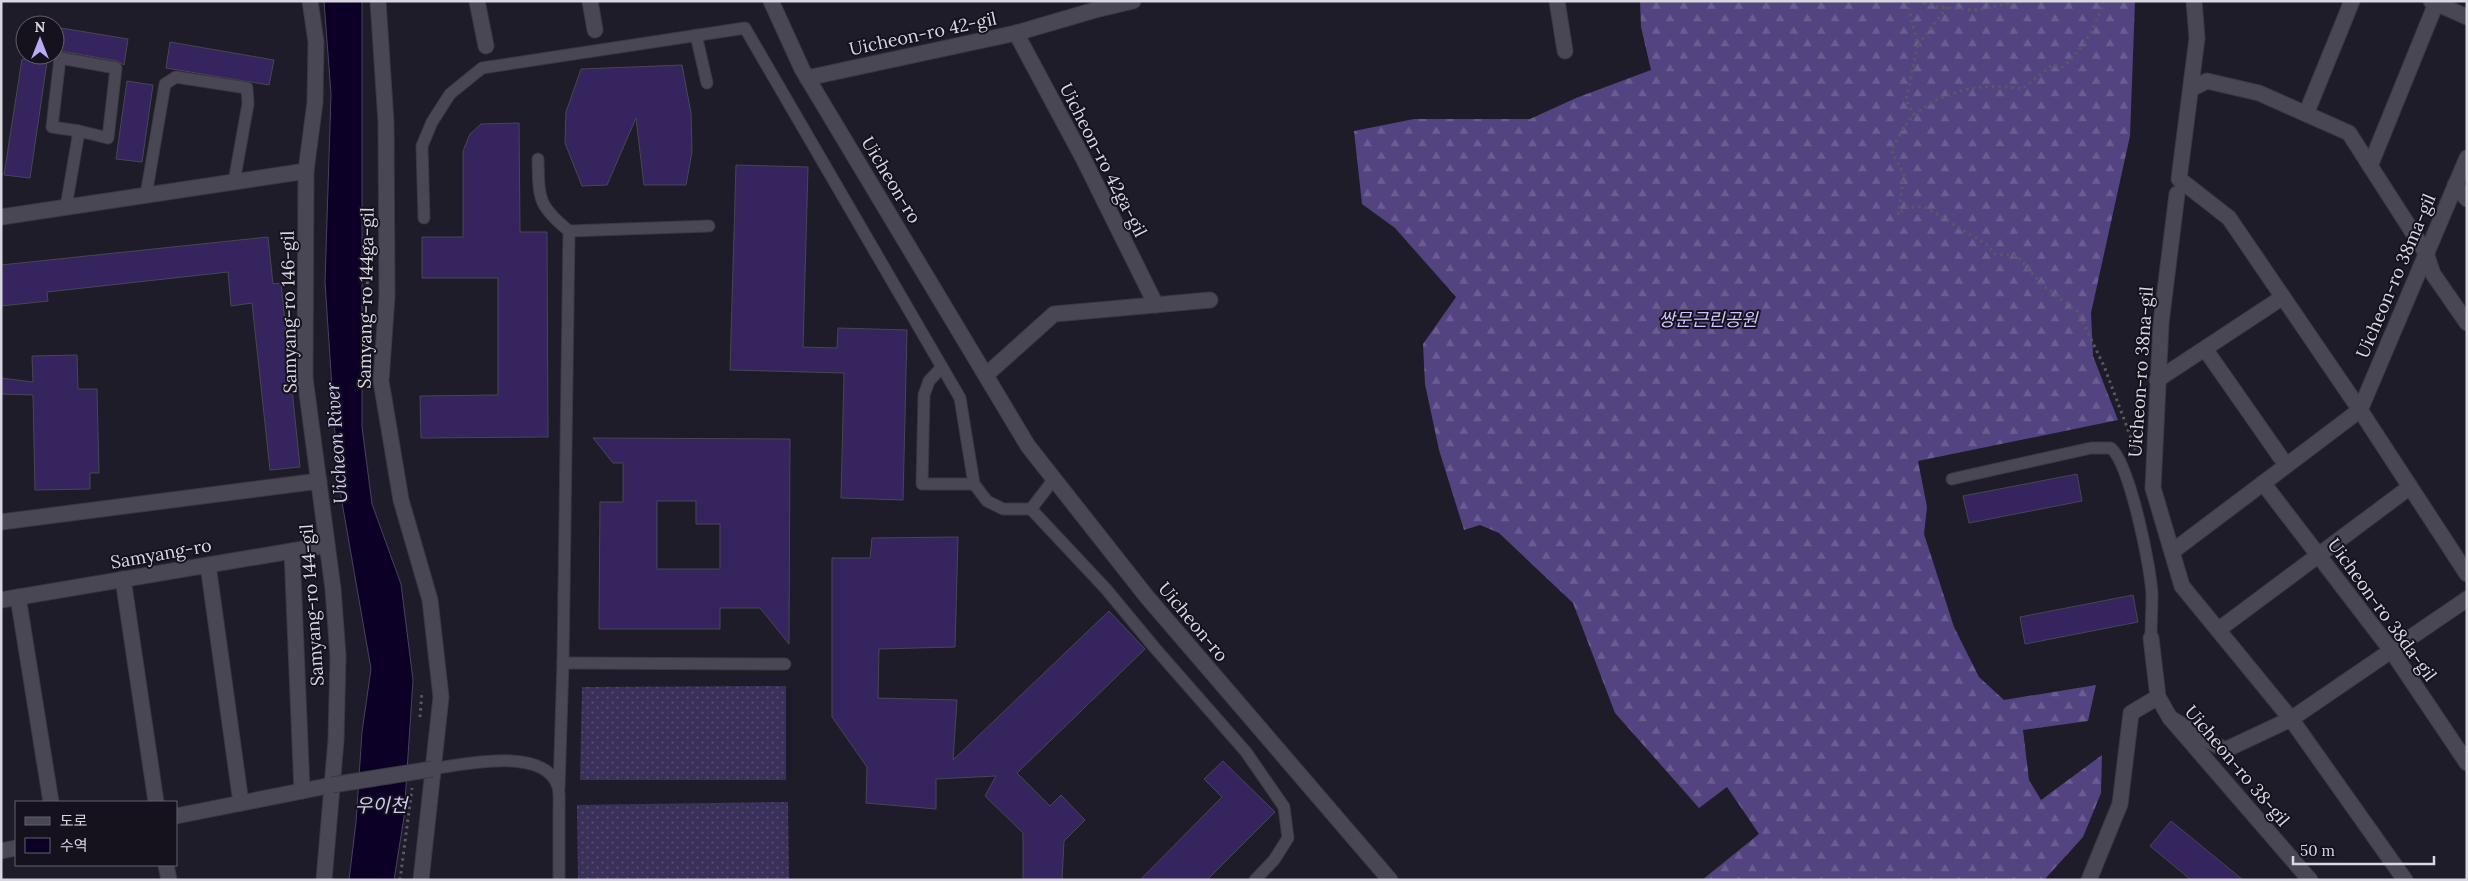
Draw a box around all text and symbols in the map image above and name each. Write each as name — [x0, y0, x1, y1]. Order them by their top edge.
street label: Uicheon-ro 42-gil — [847, 7, 999, 60]
north arrow — [15, 15, 65, 65]
text: N — [35, 18, 46, 36]
street label: Uicheon-ro 42ga-gil — [1055, 79, 1152, 241]
street label: Uicheon-ro — [857, 132, 926, 227]
street label: Uicheon-ro 38ma-gil — [2350, 190, 2441, 362]
street label: Samyang-ro 144ga-gil — [352, 207, 379, 389]
street label: Samyang-ro 146-gil — [276, 230, 301, 394]
street label: Uicheon-ro 38na-gil — [2123, 286, 2158, 458]
park label: 쌍문근린공원 — [1658, 308, 1759, 331]
water label: Uicheon River — [320, 381, 352, 504]
street label: Samyang-ro 144-gil — [294, 523, 329, 687]
street label: Samyang-ro — [109, 533, 213, 574]
street label: Uicheon-ro 38da-gil — [2323, 534, 2442, 686]
street label: Uicheon-ro — [1153, 577, 1233, 666]
street label: Uicheon-ro 38-gil — [2180, 700, 2295, 831]
water label: 우이천 — [355, 793, 409, 817]
legend — [15, 801, 178, 866]
text: 도로 — [60, 811, 88, 830]
scale bar — [2293, 834, 2434, 866]
text: 수역 — [60, 836, 88, 855]
text: 50 m — [2300, 841, 2335, 860]

